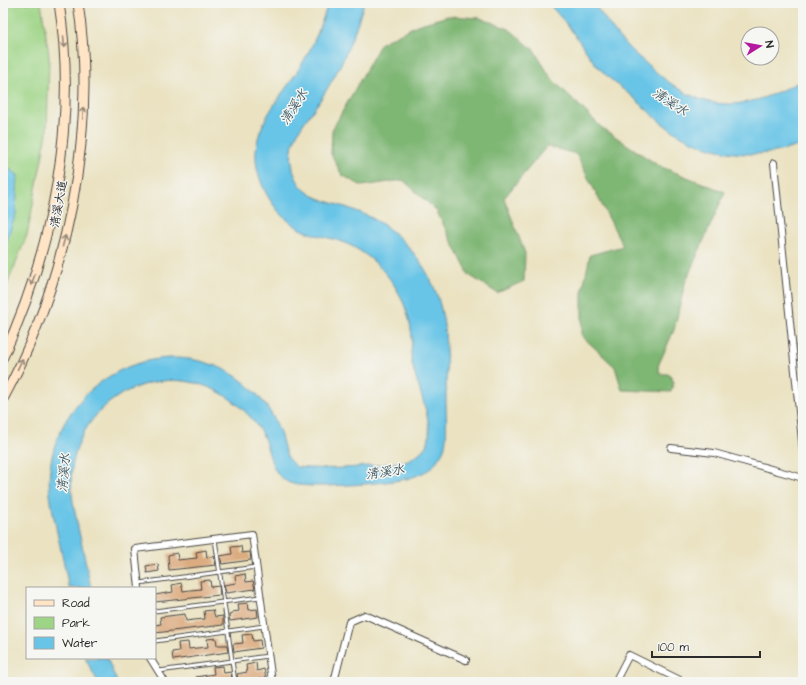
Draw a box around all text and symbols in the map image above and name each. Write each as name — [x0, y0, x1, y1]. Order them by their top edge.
north arrow — [740, 26, 780, 66]
one-way arrow — [60, 35, 67, 48]
text: N — [761, 39, 777, 49]
water label: 清溪水 — [649, 84, 692, 121]
water label: 清溪水 — [276, 85, 313, 128]
one-way arrow — [79, 107, 86, 120]
street label: 清溪大道 — [46, 179, 72, 229]
one-way arrow — [60, 235, 68, 248]
one-way arrow — [29, 274, 37, 286]
one-way arrow — [17, 358, 24, 370]
water label: 清溪水 — [53, 452, 75, 493]
water label: 清溪水 — [364, 460, 407, 484]
legend — [26, 587, 156, 659]
text: Road — [62, 595, 90, 612]
text: Park — [62, 615, 90, 632]
scale bar — [652, 633, 760, 659]
text: Water — [62, 635, 98, 652]
text: 100 m — [658, 639, 689, 656]

